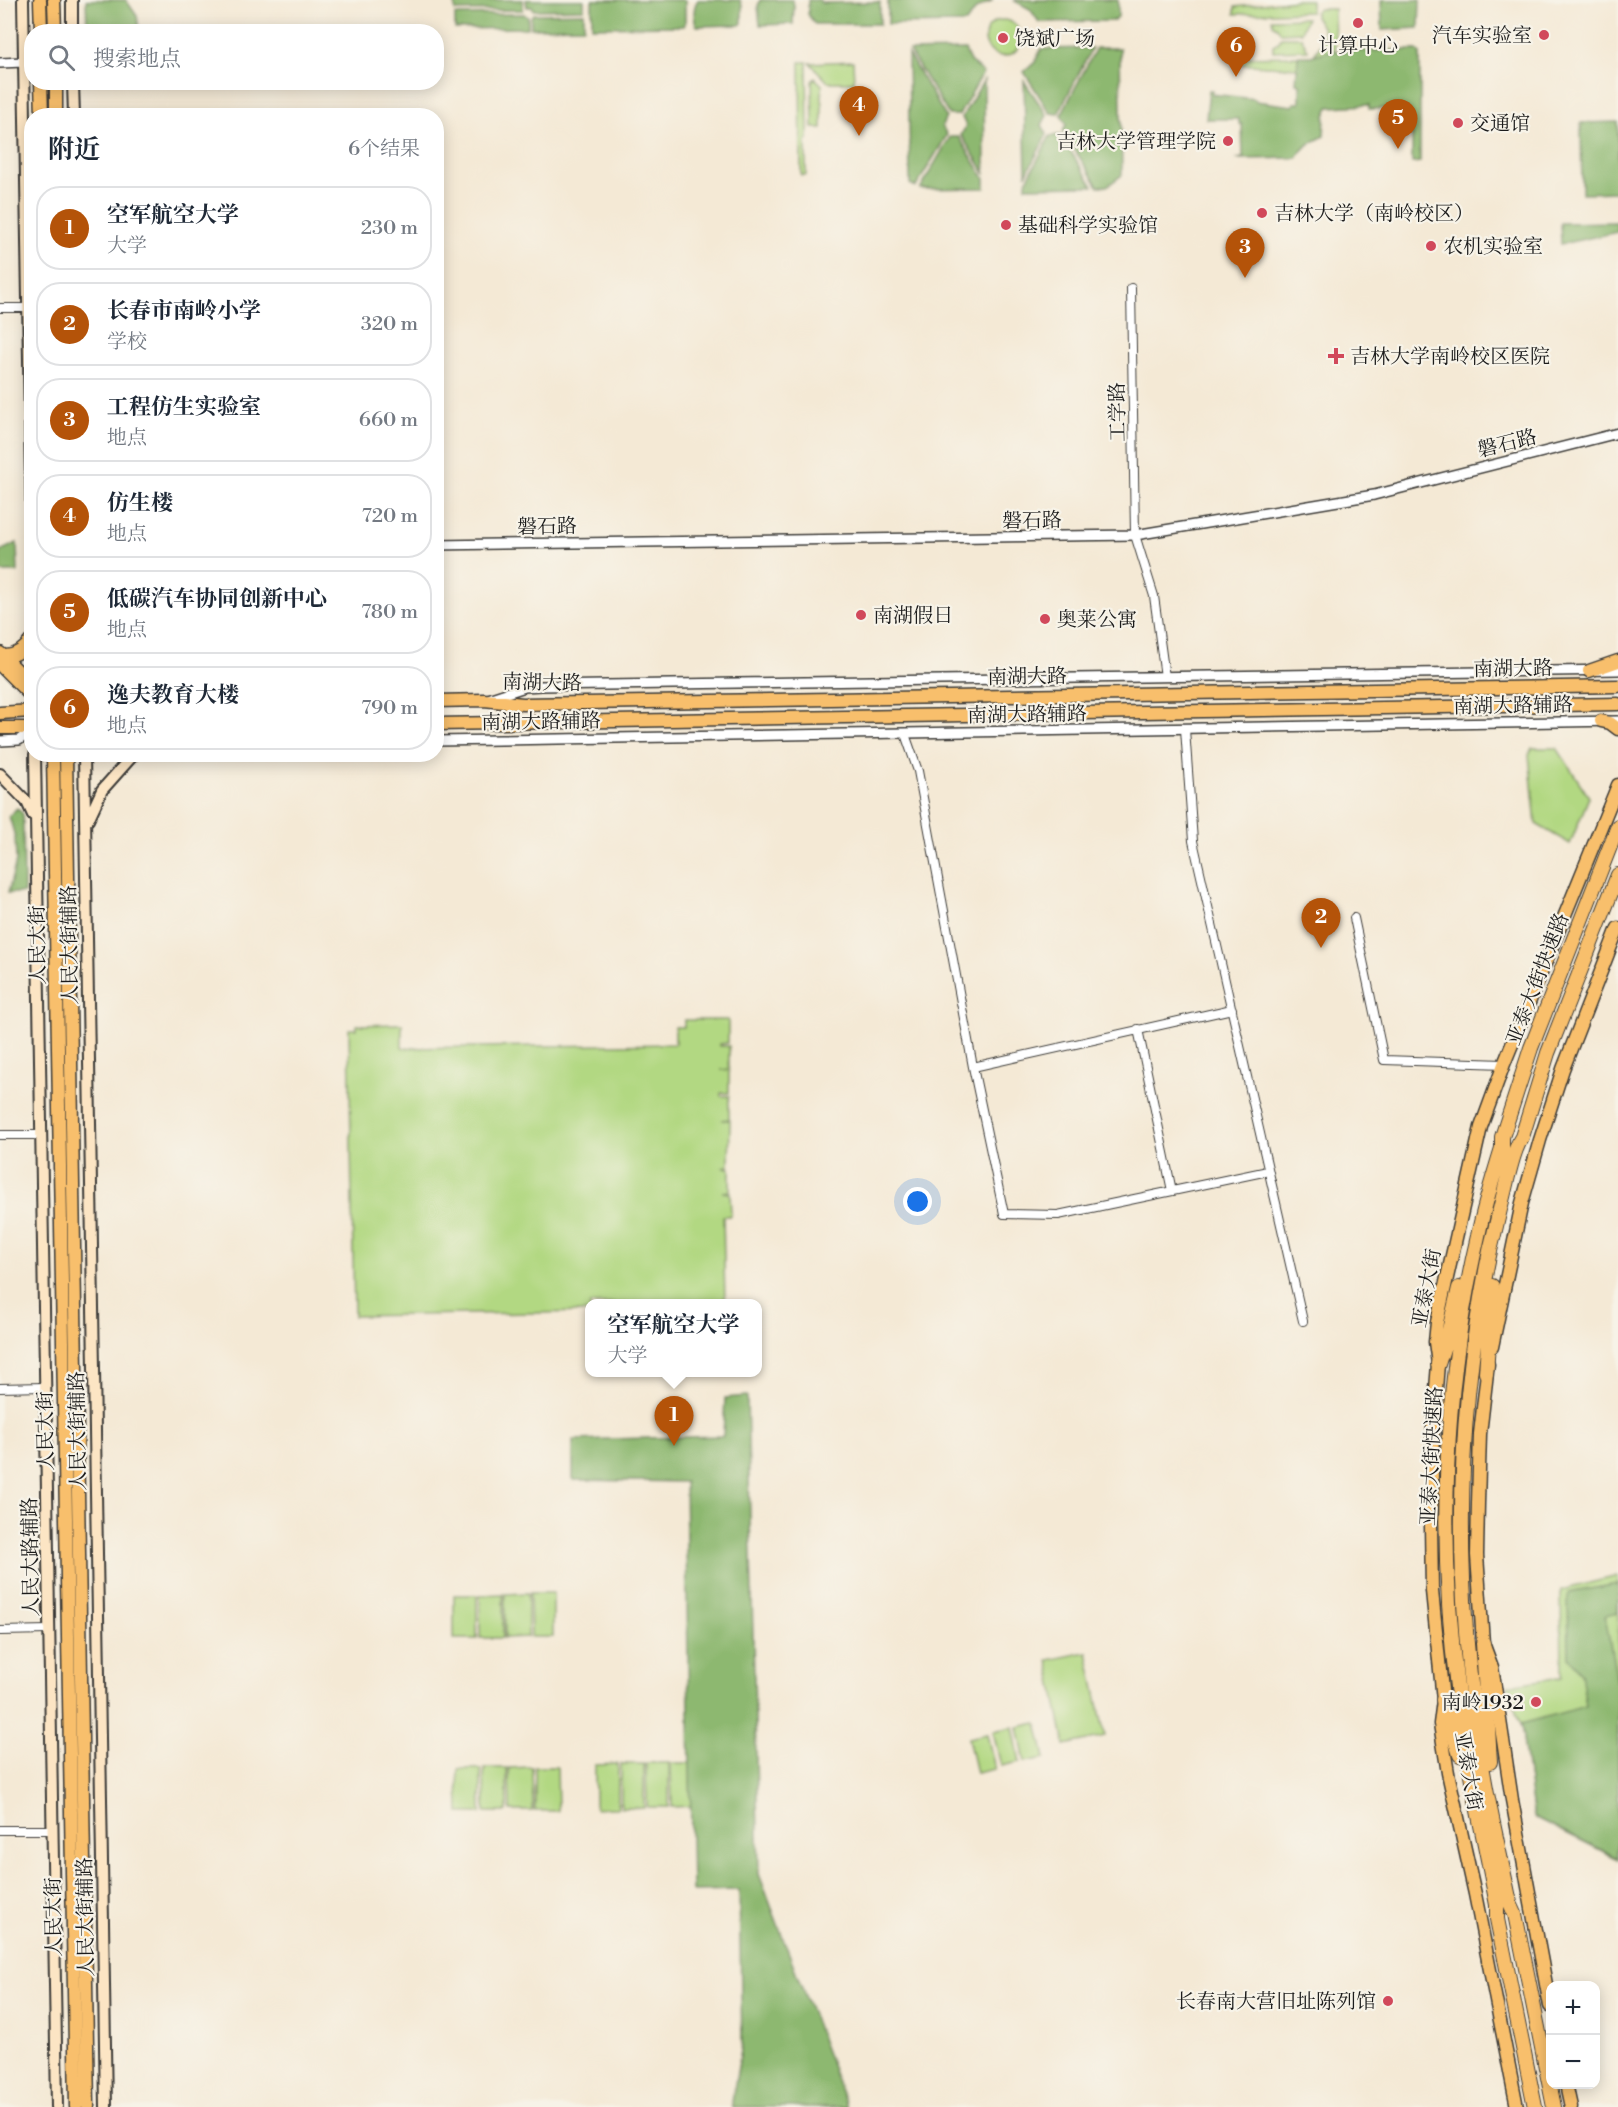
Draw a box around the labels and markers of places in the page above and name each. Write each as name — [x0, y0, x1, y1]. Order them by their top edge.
marker: 计算中心 — [1351, 16, 1365, 30]
place label: 汽车实验室 — [1432, 24, 1532, 49]
place label: 饶斌广场 — [1015, 27, 1095, 52]
pin: 6 — [1216, 28, 1256, 77]
marker: 汽车实验室 — [1537, 28, 1551, 42]
marker: 饶斌广场 — [996, 31, 1010, 45]
place label: 计算中心 — [1318, 34, 1398, 59]
pin: 4 — [840, 86, 878, 136]
pin: 5 — [1378, 100, 1418, 149]
place label: 交通馆 — [1470, 112, 1530, 137]
marker: 交通馆 — [1451, 116, 1465, 130]
place label: 吉林大学管理学院 — [1056, 130, 1216, 155]
marker: 吉林大学管理学院 — [1221, 134, 1235, 148]
place label: 吉林大学（南岭校区） — [1274, 202, 1474, 227]
marker: 吉林大学（南岭校区） — [1255, 206, 1269, 220]
place label: 基础科学实验馆 — [1018, 214, 1158, 239]
marker: 基础科学实验馆 — [999, 218, 1013, 232]
pin: 3 — [1226, 228, 1264, 278]
place label: 农机实验室 — [1443, 235, 1543, 260]
marker: 农机实验室 — [1424, 239, 1438, 253]
place label: 吉林大学南岭校区医院 — [1350, 345, 1550, 370]
marker: 吉林大学南岭校区医院 — [1327, 347, 1345, 365]
place label: 南湖假日 — [873, 604, 953, 629]
marker: 南湖假日 — [854, 608, 868, 622]
place label: 奥莱公寓 — [1057, 608, 1137, 633]
marker: 奥莱公寓 — [1038, 612, 1052, 626]
pin: 2 — [1302, 898, 1340, 948]
pin: 1 — [654, 1396, 694, 1446]
place label: 南岭1932 — [1442, 1691, 1524, 1716]
marker: 南岭1932 — [1529, 1695, 1543, 1709]
place label: 长春南大营旧址陈列馆 — [1176, 1990, 1376, 2015]
marker: 长春南大营旧址陈列馆 — [1381, 1994, 1395, 2008]

